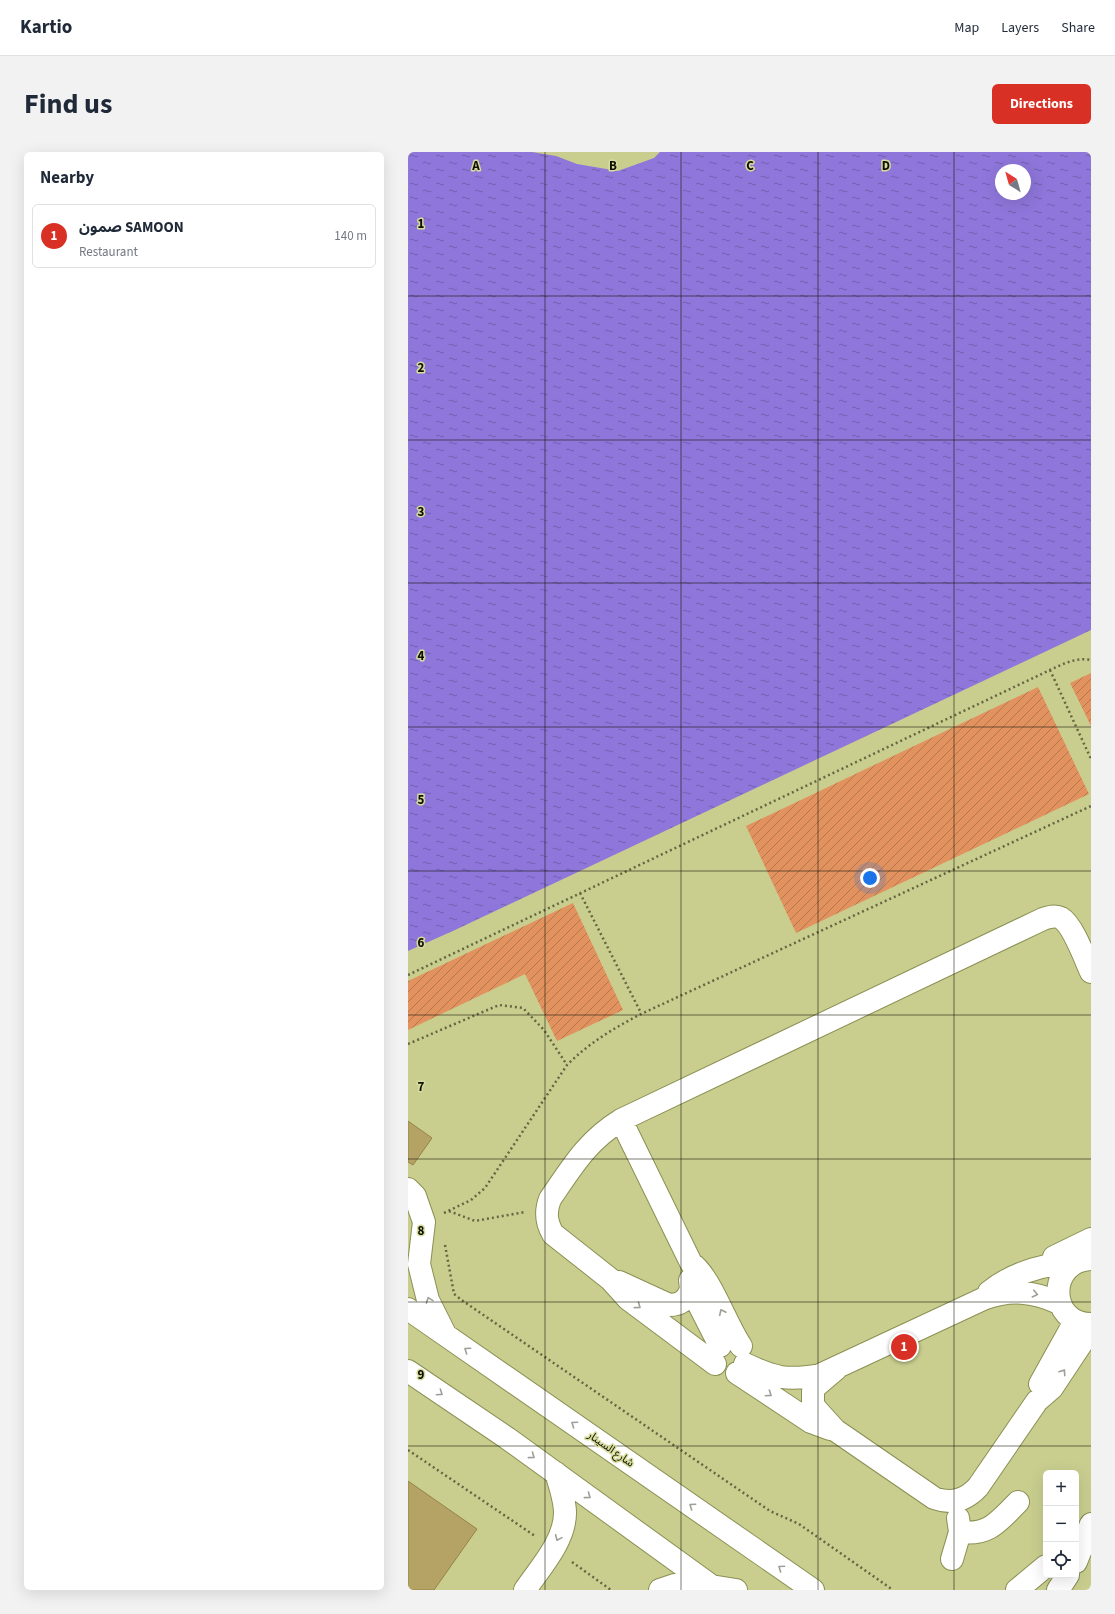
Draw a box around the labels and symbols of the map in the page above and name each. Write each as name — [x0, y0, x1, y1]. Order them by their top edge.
text: A — [471, 157, 480, 175]
text: B — [609, 157, 617, 175]
text: C — [746, 157, 754, 175]
text: D — [882, 157, 890, 175]
north arrow — [995, 164, 1031, 200]
text: 1 — [418, 215, 425, 233]
text: 2 — [418, 359, 425, 377]
text: 3 — [418, 503, 425, 521]
text: 4 — [418, 647, 425, 665]
text: 5 — [418, 791, 425, 809]
your location — [860, 868, 880, 888]
text: 6 — [418, 934, 425, 952]
text: 7 — [418, 1078, 425, 1096]
text: 8 — [418, 1222, 425, 1240]
one-way arrow — [1031, 1289, 1038, 1297]
one-way arrow — [425, 1296, 434, 1303]
one-way arrow — [633, 1301, 640, 1308]
one-way arrow — [719, 1309, 727, 1316]
pin: 1 — [891, 1332, 917, 1362]
one-way arrow — [464, 1347, 471, 1355]
text: 9 — [418, 1366, 425, 1384]
one-way arrow — [1058, 1369, 1065, 1376]
one-way arrow — [436, 1388, 443, 1395]
one-way arrow — [765, 1390, 772, 1397]
one-way arrow — [571, 1422, 578, 1429]
street label: شارع السينار — [584, 1427, 638, 1471]
one-way arrow — [527, 1451, 534, 1458]
one-way arrow — [583, 1491, 590, 1498]
one-way arrow — [689, 1503, 696, 1511]
one-way arrow — [555, 1534, 563, 1541]
one-way arrow — [778, 1565, 785, 1573]

